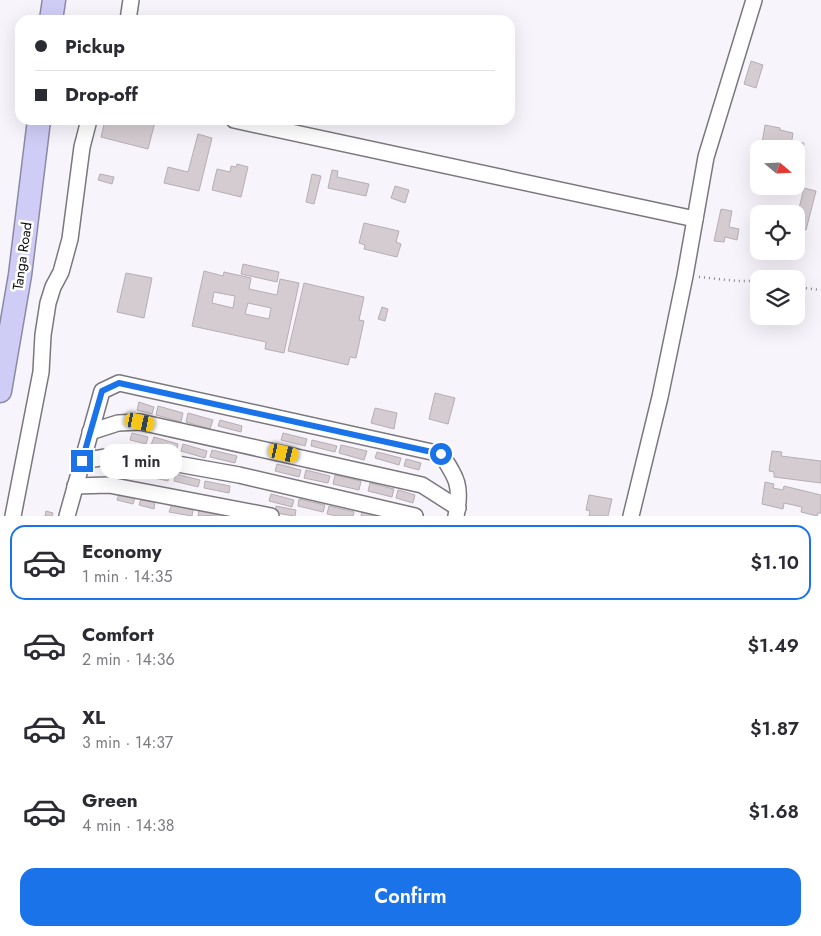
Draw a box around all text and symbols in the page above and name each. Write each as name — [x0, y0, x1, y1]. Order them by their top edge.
text: Pickup — [65, 33, 125, 60]
text: Drop-off — [65, 81, 138, 108]
north arrow — [750, 140, 805, 195]
map controls — [750, 140, 805, 325]
button: locate — [750, 205, 805, 260]
street label: Tanga Road — [7, 221, 37, 291]
button: layers — [750, 270, 805, 325]
car — [123, 412, 156, 432]
car — [267, 442, 300, 464]
route start — [430, 443, 452, 465]
callout: 1 min — [100, 444, 182, 478]
route end — [71, 450, 93, 472]
text: 1 min — [122, 450, 160, 473]
text: Economy — [82, 538, 162, 565]
icon: car — [22, 540, 67, 585]
text: $1.10 — [751, 549, 799, 576]
text: 1 min · 14:35 — [82, 565, 173, 588]
text: Comfort — [82, 621, 154, 648]
icon: car — [22, 623, 67, 668]
text: $1.49 — [747, 632, 799, 659]
text: 2 min · 14:36 — [82, 648, 175, 671]
text: XL — [82, 704, 105, 731]
icon: car — [22, 706, 67, 751]
text: $1.87 — [750, 715, 799, 742]
text: 3 min · 14:37 — [82, 731, 173, 754]
text: Green — [82, 787, 138, 814]
icon: car — [22, 789, 67, 834]
text: $1.68 — [749, 798, 799, 825]
text: 4 min · 14:38 — [82, 814, 174, 837]
button: Confirm — [20, 868, 801, 926]

